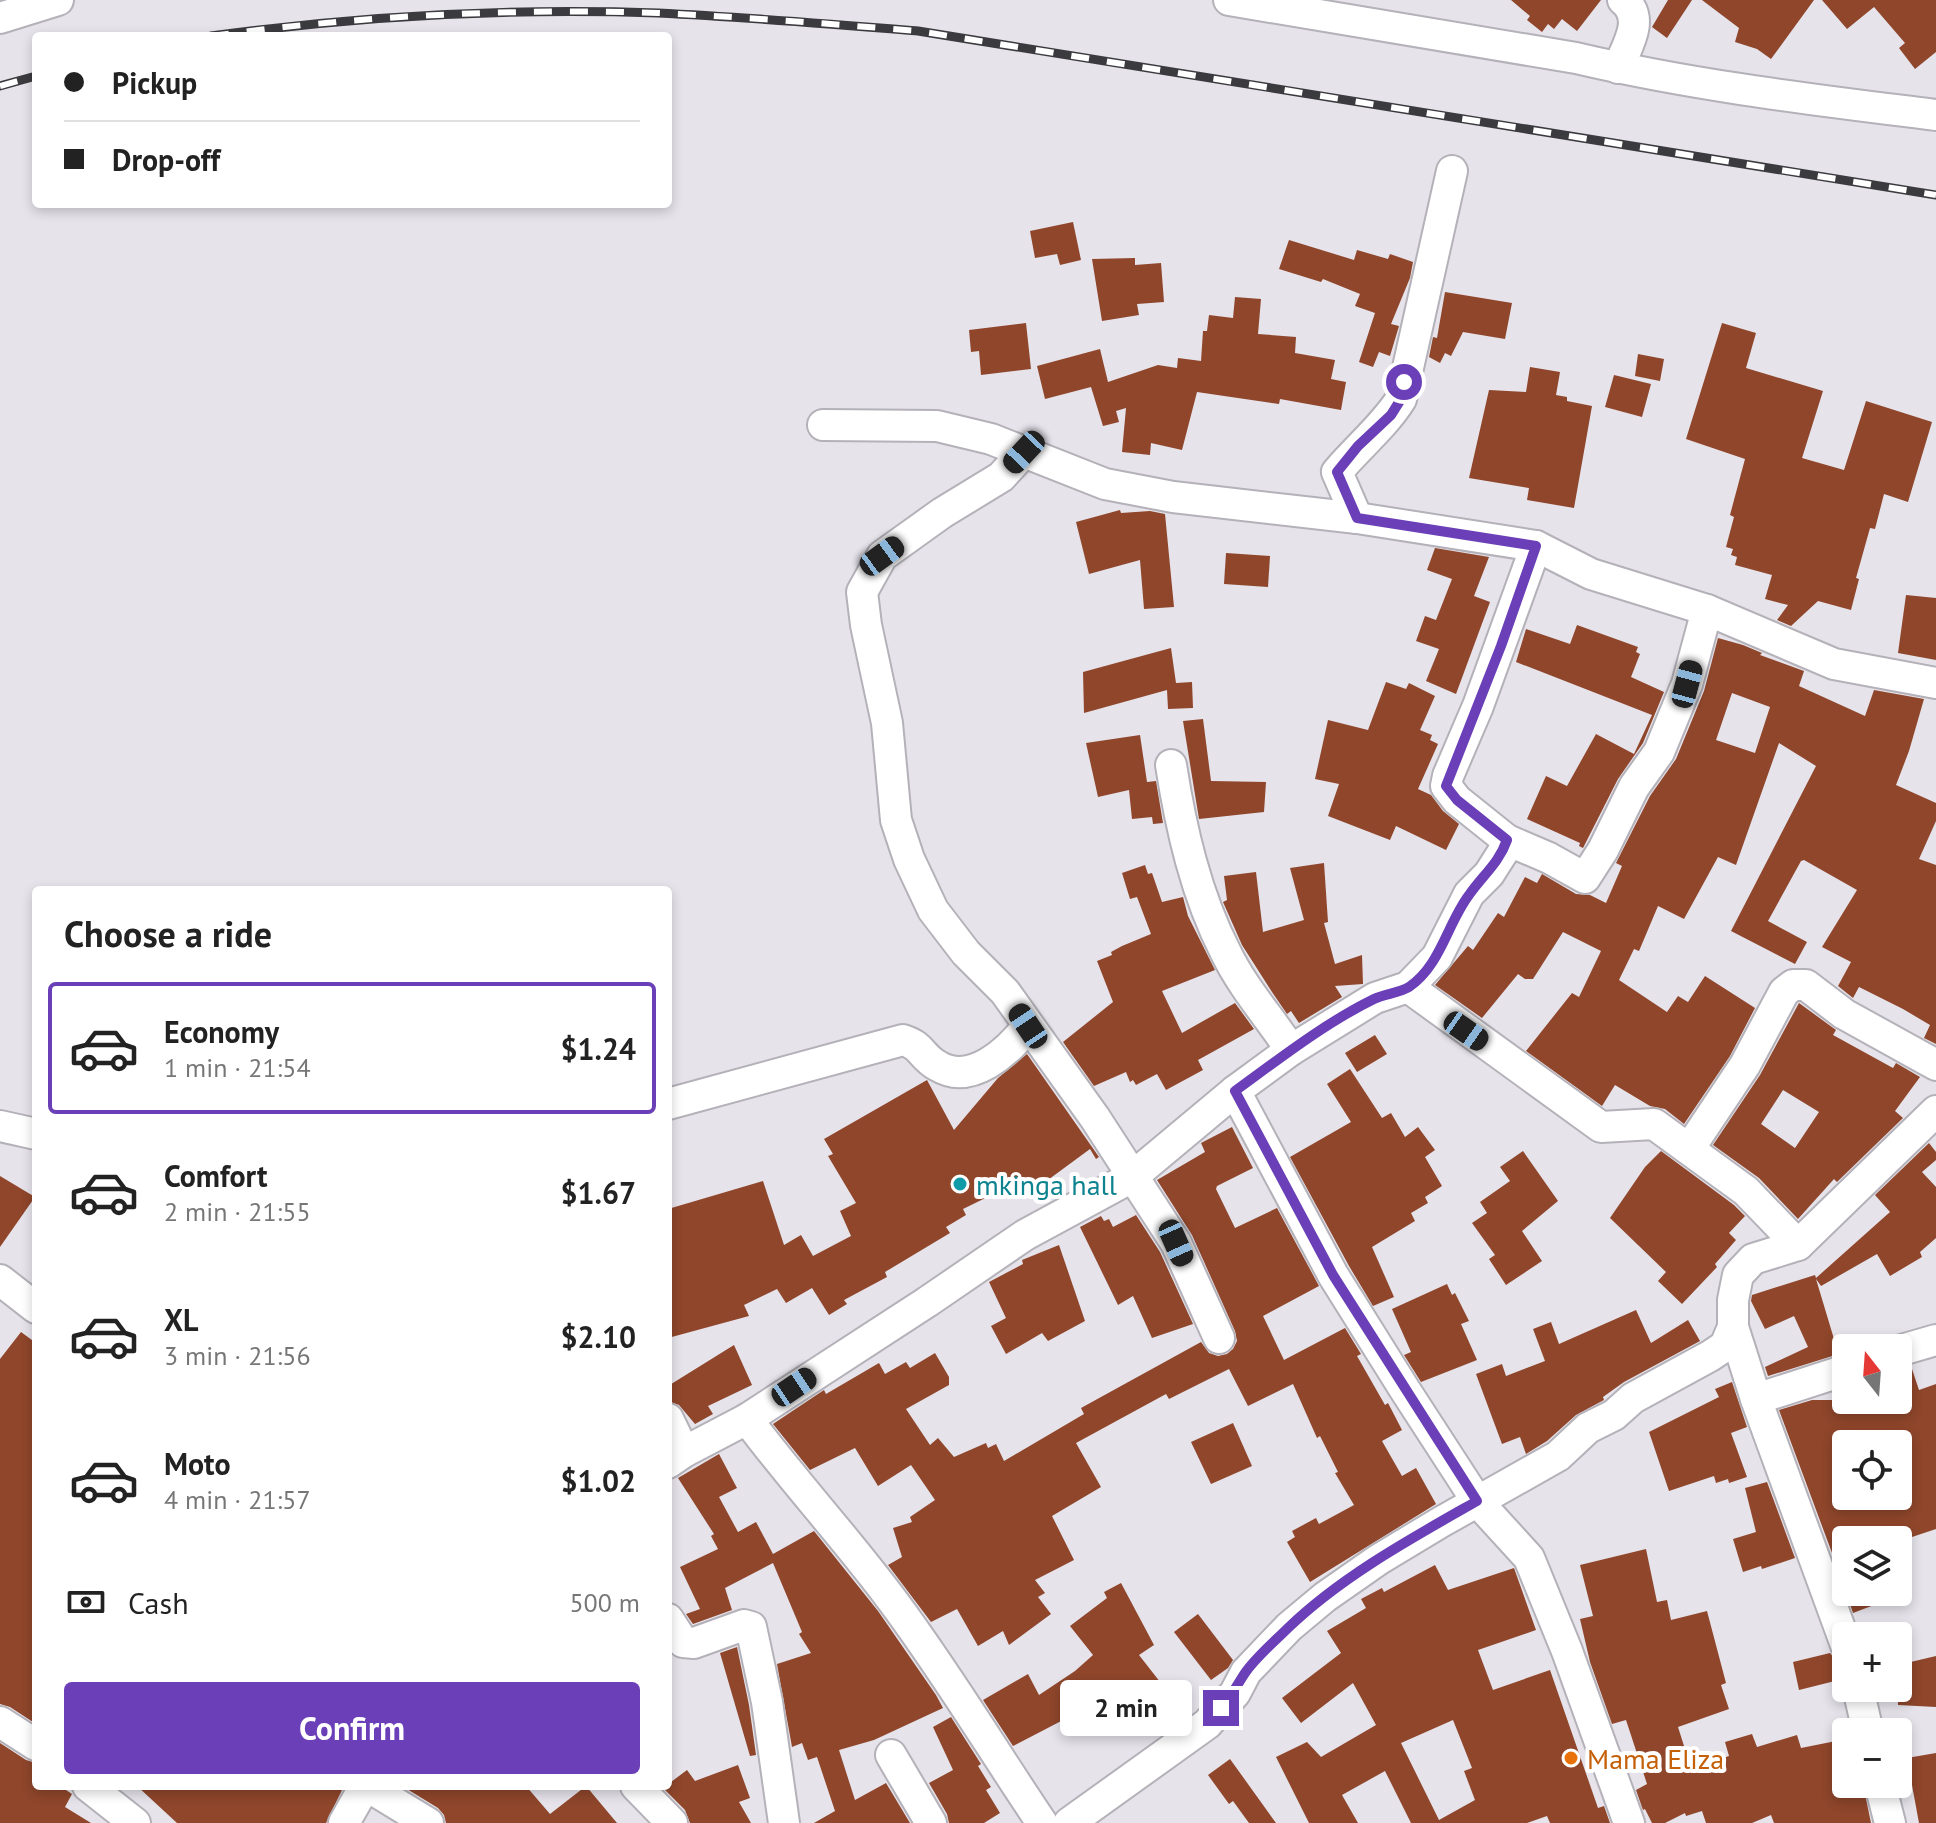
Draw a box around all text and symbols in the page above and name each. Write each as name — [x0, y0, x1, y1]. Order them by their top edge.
text: Pickup — [112, 63, 197, 102]
text: Drop-off — [112, 140, 220, 179]
route start — [1386, 364, 1422, 400]
car — [999, 426, 1049, 478]
car — [856, 532, 908, 580]
car — [1669, 658, 1705, 710]
text: Choose a ride — [64, 910, 272, 957]
car — [1005, 999, 1051, 1053]
car — [1439, 1007, 1493, 1055]
icon: car — [68, 1012, 140, 1084]
text: Economy — [164, 1012, 279, 1051]
text: $1.24 — [561, 1029, 636, 1068]
text: 1 min · 21:54 — [164, 1051, 311, 1084]
icon: car — [68, 1156, 140, 1228]
text: Comfort — [164, 1156, 267, 1195]
place label: mkinga hall — [976, 1166, 1117, 1203]
text: $1.67 — [561, 1173, 636, 1212]
marker: mkinga hall — [951, 1175, 969, 1193]
text: 2 min · 21:55 — [164, 1195, 311, 1228]
car — [1155, 1216, 1197, 1270]
icon: car — [68, 1300, 140, 1372]
text: XL — [164, 1300, 198, 1339]
text: $2.10 — [561, 1317, 636, 1356]
north arrow — [1832, 1334, 1912, 1414]
map controls — [1832, 1334, 1912, 1798]
text: 3 min · 21:56 — [164, 1339, 311, 1372]
car — [767, 1364, 821, 1410]
button: locate — [1832, 1430, 1912, 1510]
icon: car — [68, 1444, 140, 1516]
text: Moto — [164, 1444, 231, 1483]
text: $1.02 — [561, 1461, 636, 1500]
text: 4 min · 21:57 — [164, 1483, 311, 1516]
button: layers — [1832, 1526, 1912, 1606]
icon: cash — [64, 1580, 108, 1624]
text: Cash — [128, 1583, 189, 1622]
text: 500 m — [569, 1586, 640, 1619]
button: + — [1832, 1622, 1912, 1702]
callout: 2 min — [1061, 1680, 1193, 1736]
button: Confirm — [64, 1682, 640, 1774]
route end — [1203, 1690, 1239, 1726]
text: 2 min — [1094, 1691, 1158, 1724]
button: − — [1832, 1718, 1912, 1798]
place label: Mama Eliza — [1587, 1740, 1724, 1777]
marker: Mama Eliza — [1562, 1749, 1580, 1767]

